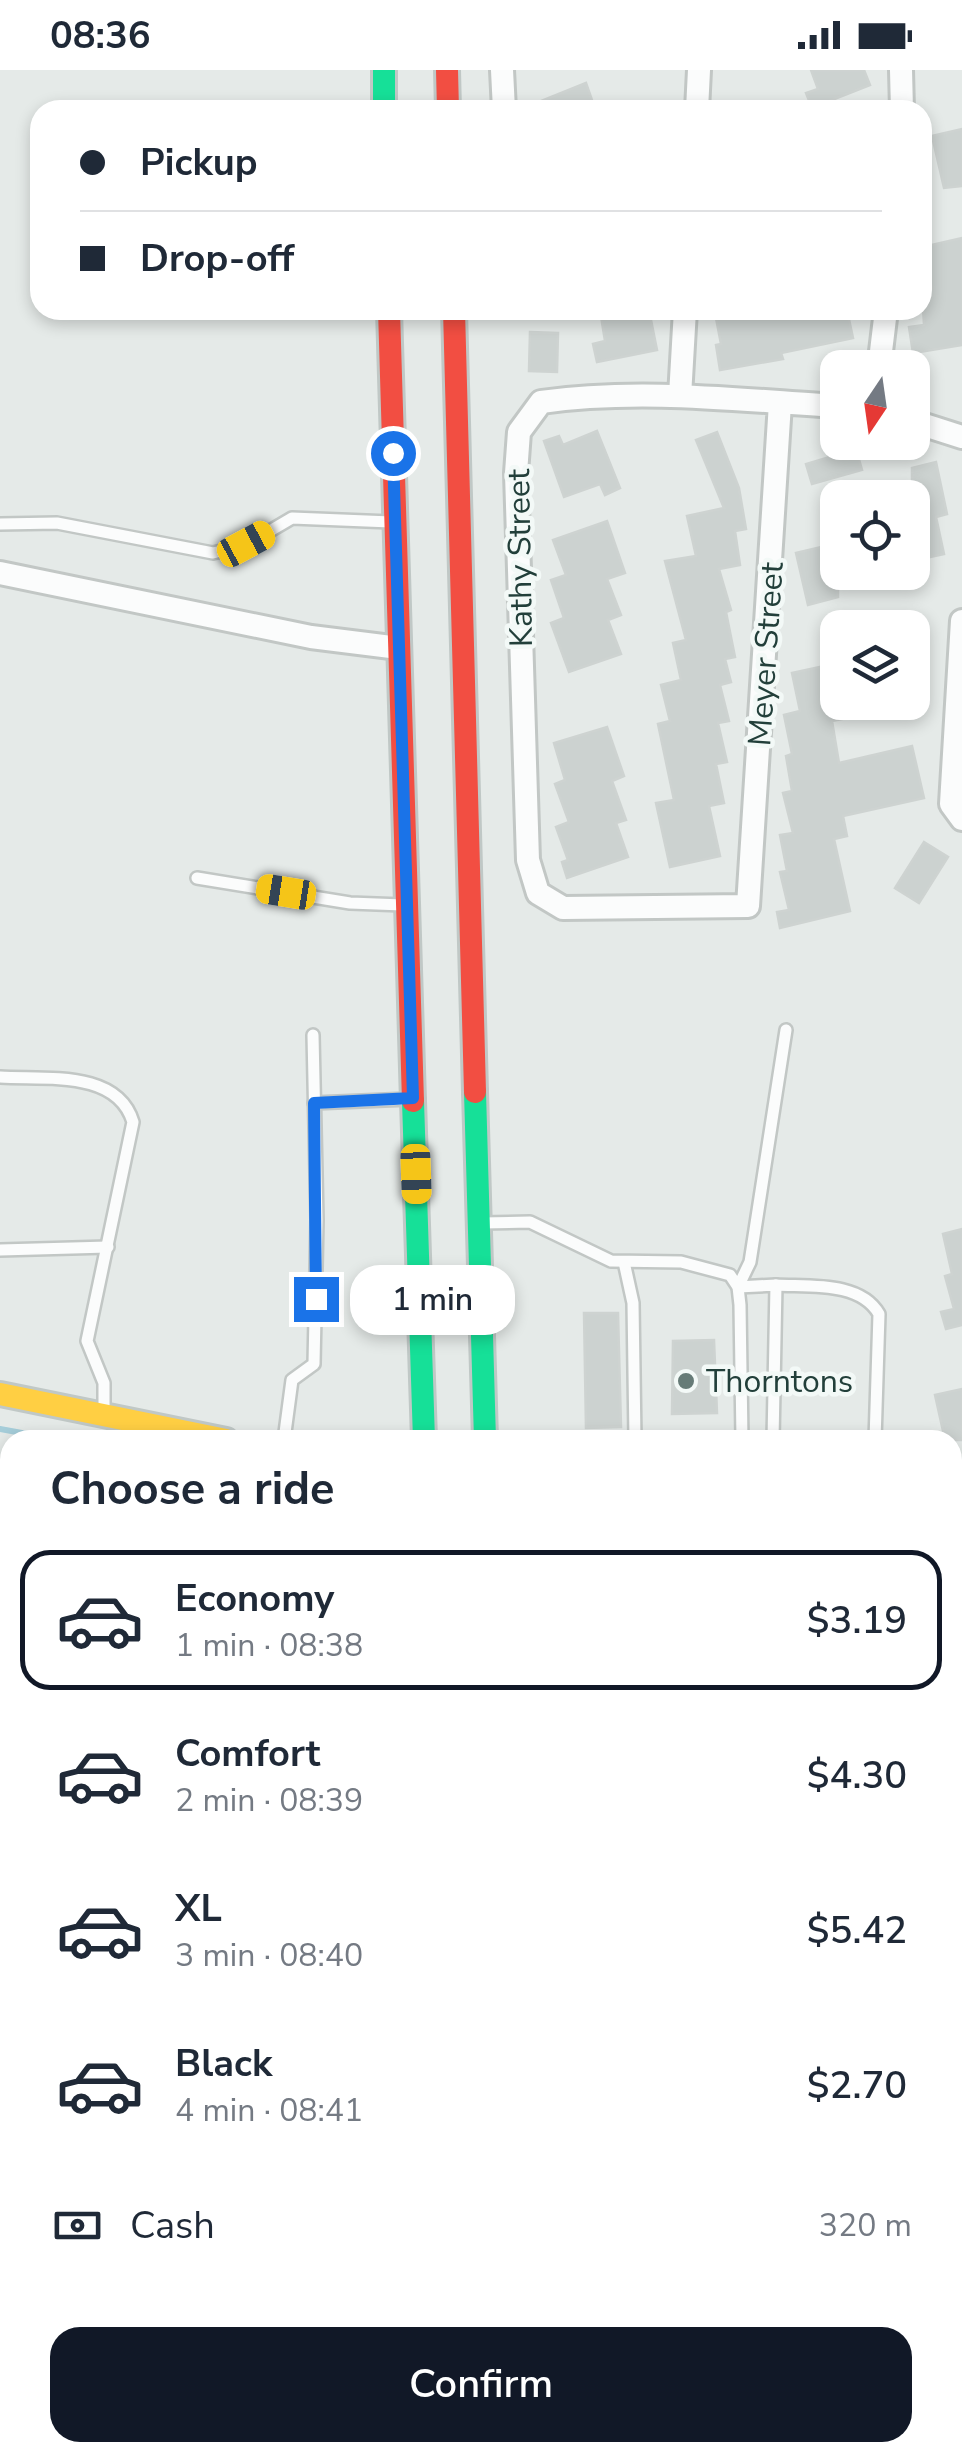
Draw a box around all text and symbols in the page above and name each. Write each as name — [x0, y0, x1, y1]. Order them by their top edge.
text: 08:36 — [50, 10, 151, 61]
text: Pickup — [140, 137, 258, 188]
text: Drop-off — [140, 233, 294, 284]
north arrow — [820, 350, 930, 460]
map controls — [820, 350, 930, 720]
route start — [371, 431, 416, 476]
street label: Kathy Street — [497, 468, 543, 647]
button: locate — [820, 480, 930, 590]
car — [212, 517, 280, 571]
street label: Meyer Street — [738, 560, 794, 747]
button: layers — [820, 610, 930, 720]
car — [254, 872, 318, 912]
car — [400, 1143, 432, 1205]
callout: 1 min — [351, 1264, 516, 1334]
route end — [294, 1277, 339, 1322]
text: 1 min — [392, 1278, 473, 1321]
place label: Thorntons — [706, 1360, 853, 1403]
marker: Thorntons — [675, 1370, 697, 1392]
text: Choose a ride — [50, 1459, 335, 1520]
text: Economy — [175, 1573, 334, 1624]
icon: car — [55, 1575, 145, 1665]
text: $3.19 — [807, 1595, 907, 1646]
text: 1 min · 08:38 — [175, 1624, 363, 1667]
text: Comfort — [175, 1728, 320, 1779]
icon: car — [55, 1730, 145, 1820]
text: $4.30 — [807, 1750, 907, 1801]
text: 2 min · 08:39 — [175, 1779, 363, 1822]
text: XL — [175, 1883, 222, 1934]
icon: car — [55, 1885, 145, 1975]
text: $5.42 — [807, 1905, 907, 1956]
text: 3 min · 08:40 — [175, 1934, 363, 1977]
text: Black — [175, 2038, 272, 2089]
icon: car — [55, 2040, 145, 2130]
text: $2.70 — [807, 2060, 907, 2111]
text: 4 min · 08:41 — [175, 2089, 363, 2132]
icon: cash — [50, 2198, 105, 2253]
text: Cash — [130, 2200, 215, 2251]
text: 320 m — [819, 2204, 912, 2247]
button: Confirm — [50, 2327, 912, 2442]

